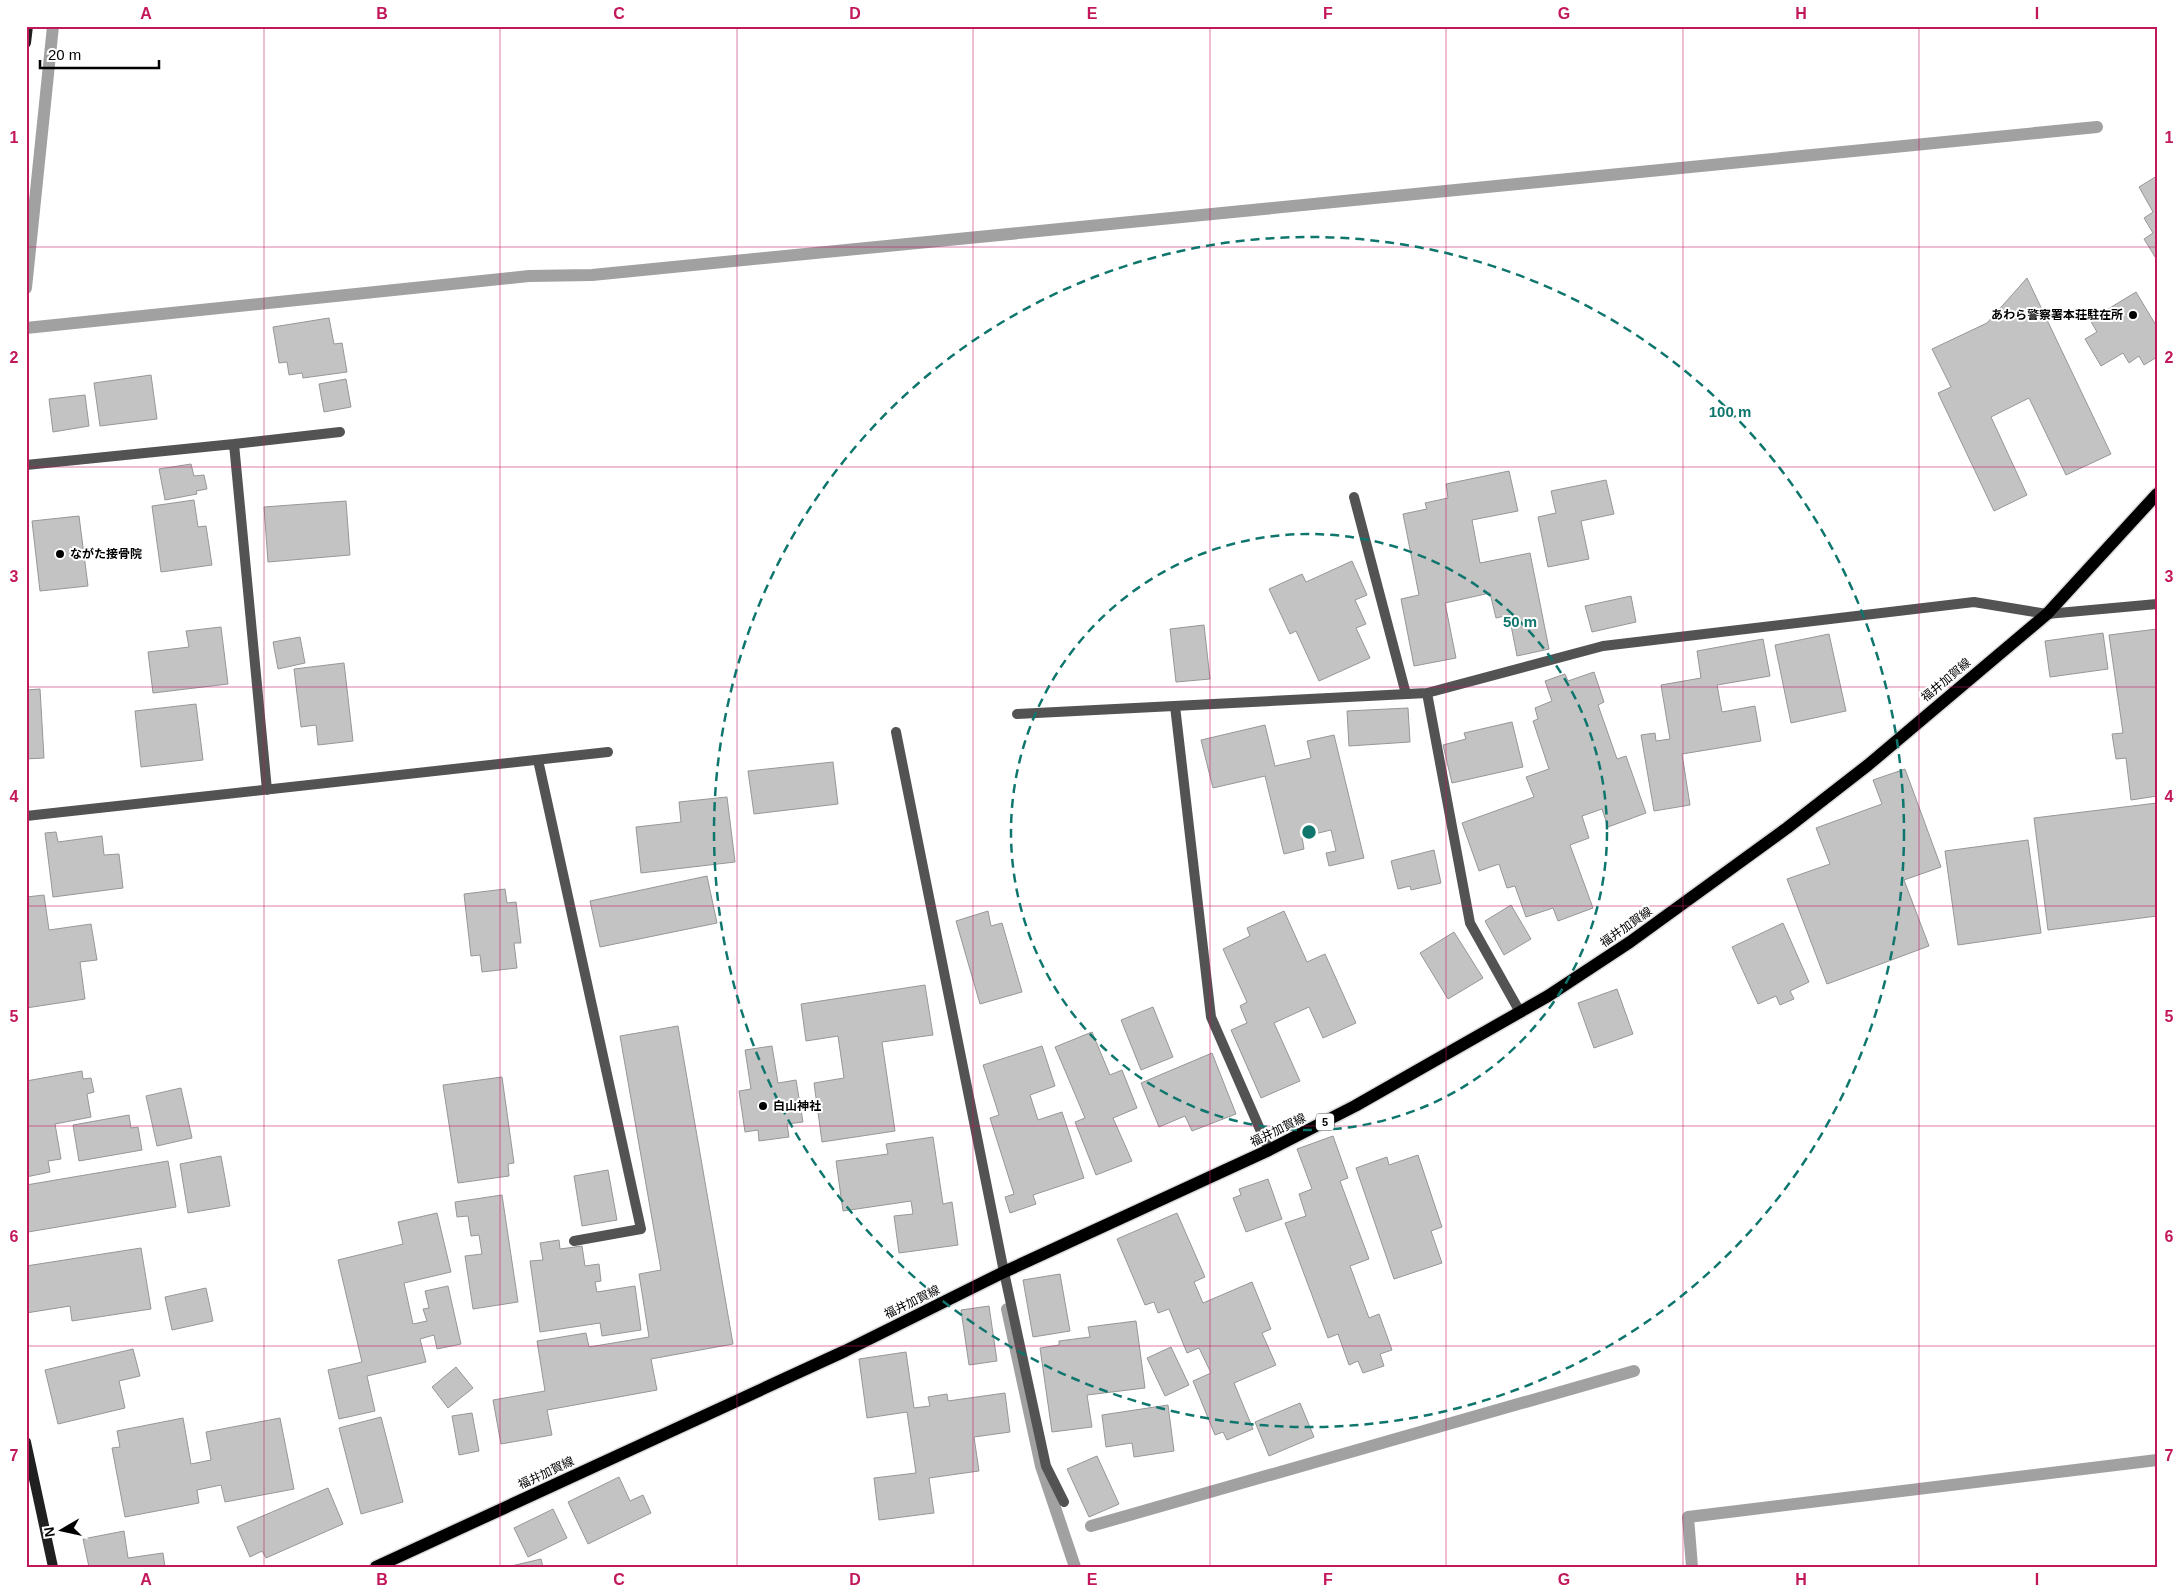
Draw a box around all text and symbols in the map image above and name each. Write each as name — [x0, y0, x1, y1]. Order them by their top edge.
text: A — [140, 5, 152, 22]
text: B — [376, 5, 388, 22]
text: C — [613, 5, 625, 22]
text: D — [849, 5, 861, 22]
text: E — [1087, 5, 1098, 22]
text: F — [1323, 5, 1333, 22]
text: G — [1558, 5, 1570, 22]
text: H — [1795, 5, 1807, 22]
text: I — [2035, 5, 2039, 22]
scale bar — [40, 38, 159, 70]
text: 20 m — [48, 46, 81, 63]
text: 1 — [10, 129, 19, 146]
text: 1 — [2165, 129, 2174, 146]
place label: あわら警察署本荘駐在所 — [1991, 308, 2123, 322]
marker: あわら警察署本荘駐在所 — [2127, 309, 2139, 321]
text: 2 — [10, 349, 19, 366]
text: 2 — [2165, 349, 2174, 366]
text: 100 m — [1709, 403, 1751, 420]
place label: ながた接骨院 — [70, 547, 142, 561]
marker: ながた接骨院 — [54, 548, 66, 560]
text: 3 — [10, 568, 19, 585]
text: 3 — [2165, 568, 2174, 585]
text: 50 m — [1503, 613, 1537, 630]
street label: 福井加賀線 — [1919, 655, 1973, 705]
text: 4 — [10, 788, 19, 805]
text: 4 — [2165, 788, 2174, 805]
centre of rings — [1300, 823, 1318, 841]
street label: 福井加賀線 — [1597, 904, 1655, 950]
text: 5 — [10, 1008, 19, 1025]
text: 5 — [2165, 1008, 2174, 1025]
place label: 白山神社 — [773, 1099, 821, 1113]
marker: 白山神社 — [757, 1100, 769, 1112]
street label: 福井加賀線 — [1248, 1111, 1308, 1149]
road number: 5 — [1316, 1114, 1334, 1130]
text: 6 — [10, 1228, 19, 1245]
text: 6 — [2165, 1228, 2174, 1245]
street label: 福井加賀線 — [882, 1283, 942, 1321]
text: 7 — [10, 1447, 19, 1464]
text: 7 — [2165, 1447, 2174, 1464]
street label: 福井加賀線 — [516, 1454, 576, 1492]
north arrow — [38, 1506, 88, 1556]
text: N — [40, 1526, 58, 1538]
text: A — [140, 1571, 152, 1588]
text: B — [376, 1571, 388, 1588]
text: C — [613, 1571, 625, 1588]
text: D — [849, 1571, 861, 1588]
text: E — [1087, 1571, 1098, 1588]
text: F — [1323, 1571, 1333, 1588]
text: G — [1558, 1571, 1570, 1588]
text: H — [1795, 1571, 1807, 1588]
text: I — [2035, 1571, 2039, 1588]

